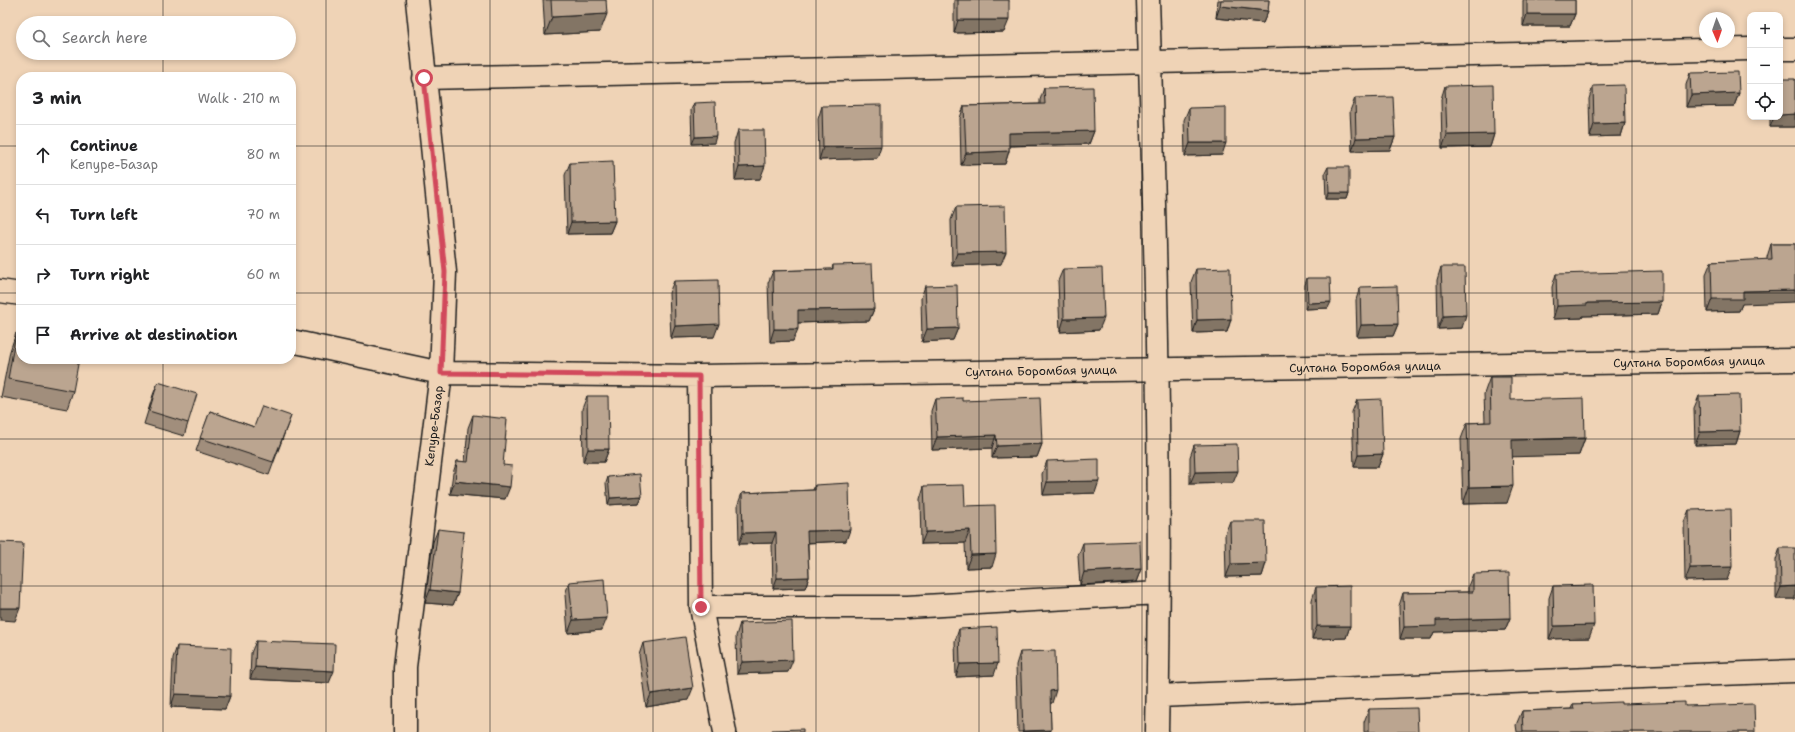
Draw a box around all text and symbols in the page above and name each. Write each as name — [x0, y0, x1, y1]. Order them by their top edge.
north arrow — [1699, 12, 1735, 48]
map controls — [1747, 12, 1783, 120]
button: + — [1747, 12, 1783, 48]
search box — [16, 16, 296, 60]
icon: search — [30, 27, 52, 49]
text: Search here — [62, 28, 148, 48]
button: − — [1747, 48, 1783, 84]
route start — [415, 69, 433, 87]
button: locate — [1747, 84, 1783, 120]
text: 3 min — [32, 87, 82, 109]
text: Walk · 210 m — [198, 90, 280, 107]
text: Continue — [70, 136, 138, 156]
icon: ahead — [32, 144, 54, 166]
text: 80 m — [246, 146, 280, 163]
text: Кепуре-Базар — [70, 156, 158, 173]
icon: left — [32, 204, 54, 226]
text: Turn left — [70, 205, 138, 225]
text: 70 m — [246, 206, 280, 223]
icon: right — [32, 264, 54, 286]
text: Turn right — [70, 265, 150, 285]
text: 60 m — [247, 266, 280, 283]
icon: arrive — [32, 324, 54, 346]
text: Arrive at destination — [70, 325, 238, 345]
street label: Султана Боромбая улица — [1613, 353, 1766, 371]
street label: Султана Боромбая улица — [1289, 358, 1442, 376]
street label: Султана Боромбая улица — [965, 362, 1118, 380]
street label: Кепуре-Базар — [421, 384, 447, 467]
route end — [692, 598, 710, 616]

